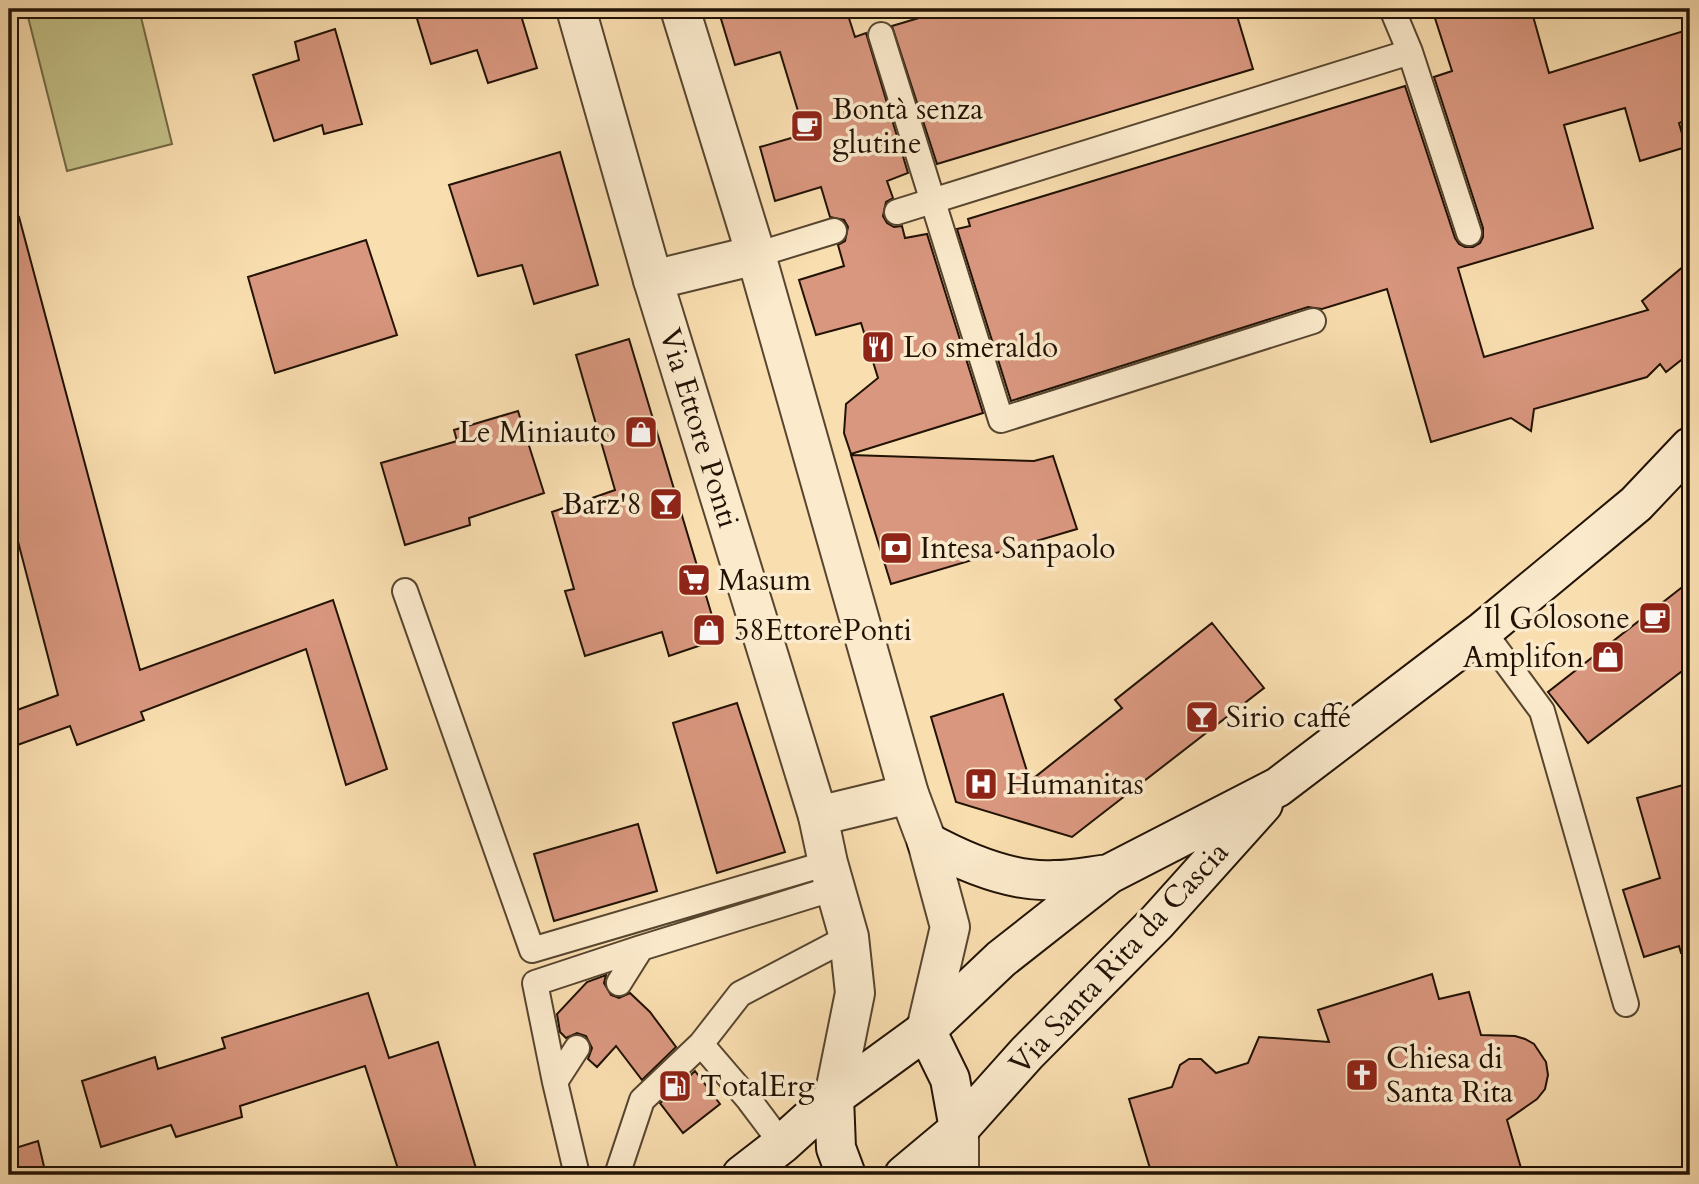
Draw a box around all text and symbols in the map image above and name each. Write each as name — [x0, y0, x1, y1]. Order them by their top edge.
place label: Bontà senza glutine — [832, 89, 983, 164]
cafe icon: Bontà senza glutine — [788, 107, 826, 145]
street label: Via Ettore Ponti — [649, 323, 749, 533]
place label: Lo smeraldo — [903, 327, 1058, 368]
restaurant icon: Lo smeraldo — [859, 328, 897, 366]
place label: Le Miniauto — [459, 412, 616, 453]
shop icon: Le Miniauto — [622, 413, 660, 451]
place label: Barz'8 — [562, 484, 642, 525]
bar icon: Barz'8 — [647, 485, 685, 523]
place label: Intesa Sanpaolo — [920, 528, 1115, 569]
bank icon: Intesa Sanpaolo — [877, 529, 915, 567]
place label: Masum — [718, 560, 812, 601]
supermarket icon: Masum — [675, 561, 713, 599]
place label: Il Golosone — [1483, 598, 1630, 639]
cafe icon: Il Golosone — [1636, 599, 1674, 637]
place label: 58EttorePonti — [734, 610, 912, 651]
shop icon: 58EttorePonti — [690, 611, 728, 649]
place label: Amplifon — [1463, 637, 1584, 678]
shop icon: Amplifon — [1589, 638, 1627, 676]
place label: Sirio caffé — [1226, 697, 1351, 738]
bar icon: Sirio caffé — [1183, 698, 1221, 736]
place label: Humanitas — [1006, 764, 1144, 805]
hospital icon: Humanitas — [962, 765, 1000, 803]
street label: Via Santa Rita da Cascia — [1000, 833, 1238, 1083]
place label: Chiesa di Santa Rita — [1386, 1038, 1513, 1113]
church icon: Chiesa di Santa Rita — [1343, 1056, 1381, 1094]
place label: TotalErg — [700, 1066, 815, 1107]
fuel station icon: TotalErg — [656, 1067, 694, 1105]

